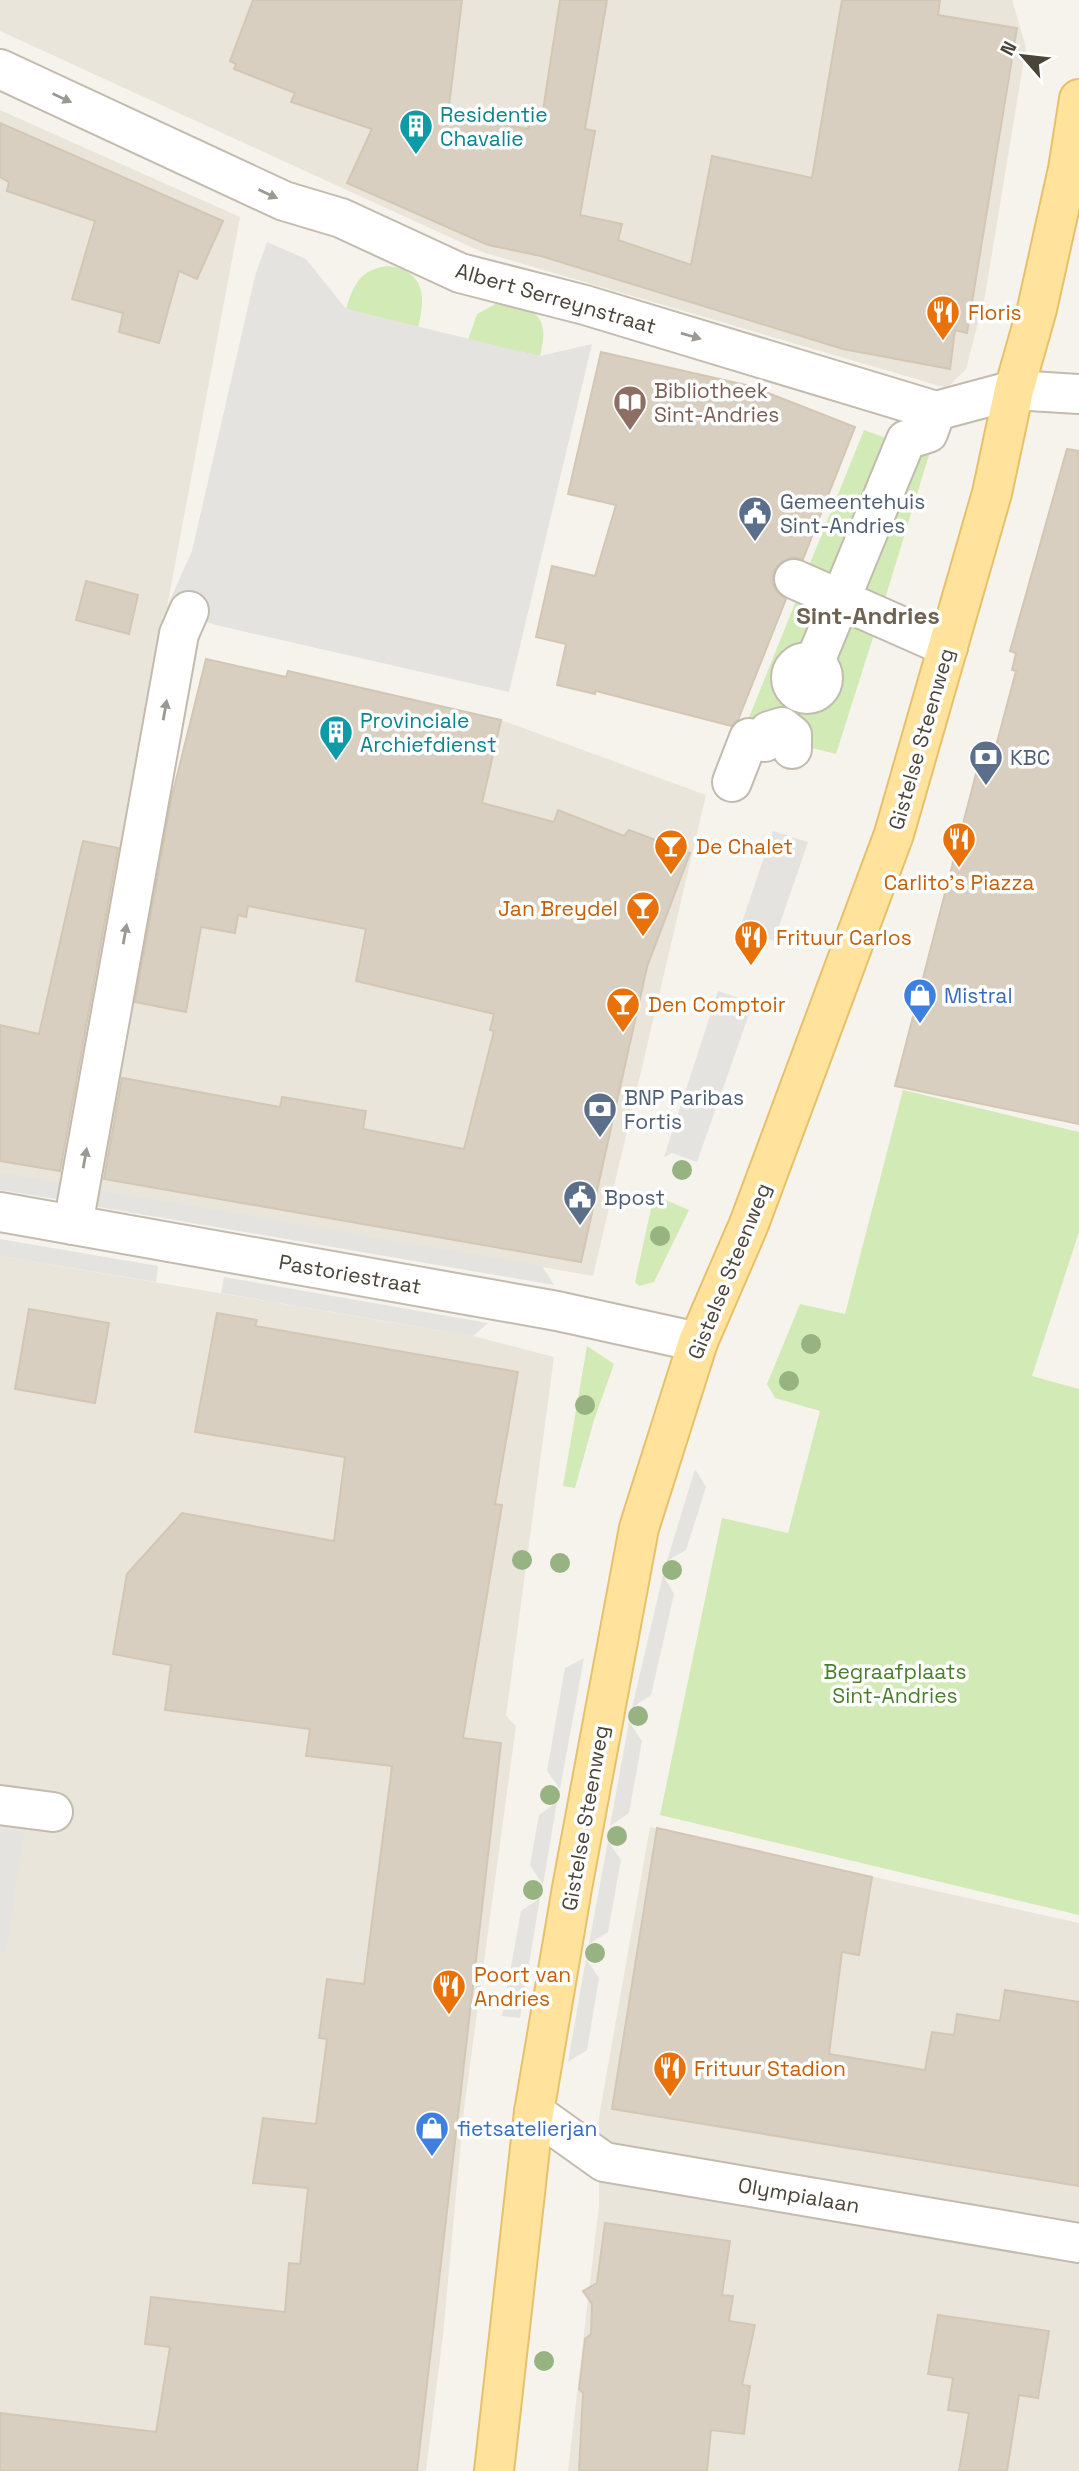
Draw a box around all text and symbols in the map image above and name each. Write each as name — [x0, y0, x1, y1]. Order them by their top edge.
north arrow — [988, 21, 1058, 91]
text: N — [994, 37, 1022, 60]
one-way arrow — [52, 92, 72, 103]
place label: Residentie Chavalie — [440, 101, 548, 152]
building icon: Residentie Chavalie — [397, 107, 435, 156]
one-way arrow — [258, 188, 278, 200]
street label: Albert Serreynstraat — [453, 256, 659, 340]
restaurant icon: Floris — [924, 293, 962, 342]
place label: Floris — [968, 299, 1022, 326]
one-way arrow — [681, 332, 702, 342]
place label: Bibliotheek Sint-Andries — [654, 377, 779, 428]
library icon: Bibliotheek Sint-Andries — [611, 383, 649, 432]
place label: Gemeentehuis Sint-Andries — [780, 488, 925, 539]
public building icon: Gemeentehuis Sint-Andries — [736, 494, 774, 543]
district label: Sint-Andries — [796, 600, 940, 631]
street label: Gistelse Steenweg — [882, 645, 960, 833]
one-way arrow — [160, 699, 171, 721]
place label: Provinciale Archiefdienst — [360, 707, 497, 758]
building icon: Provinciale Archiefdienst — [317, 713, 355, 762]
bank icon: KBC — [967, 738, 1005, 787]
place label: KBC — [1010, 744, 1050, 771]
restaurant icon: Carlito's Piazza — [940, 820, 978, 869]
bar icon: De Chalet — [652, 827, 690, 876]
place label: De Chalet — [696, 833, 793, 860]
place label: Carlito's Piazza — [884, 869, 1034, 896]
bar icon: Jan Breydel — [624, 889, 662, 938]
place label: Jan Breydel — [498, 895, 618, 922]
restaurant icon: Frituur Carlos — [732, 918, 770, 967]
one-way arrow — [120, 923, 131, 945]
place label: Frituur Carlos — [776, 924, 912, 951]
shop icon: Mistral — [901, 976, 939, 1025]
place label: Mistral — [944, 982, 1013, 1009]
bar icon: Den Comptoir — [604, 985, 642, 1034]
place label: Den Comptoir — [648, 991, 786, 1018]
place label: BNP Paribas Fortis — [624, 1084, 744, 1135]
bank icon: BNP Paribas Fortis — [581, 1090, 619, 1139]
one-way arrow — [80, 1147, 91, 1169]
public building icon: Bpost — [561, 1178, 599, 1227]
street label: Gistelse Steenweg — [681, 1179, 777, 1363]
place label: Bpost — [604, 1184, 665, 1211]
street label: Pastoriestraat — [277, 1248, 423, 1300]
park label: Begraafplaats Sint-Andries — [824, 1658, 967, 1709]
street label: Gistelse Steenweg — [555, 1723, 615, 1913]
place label: Poort van Andries — [474, 1961, 571, 2012]
restaurant icon: Poort van Andries — [430, 1967, 468, 2016]
restaurant icon: Frituur Stadion — [651, 2049, 689, 2098]
place label: Frituur Stadion — [694, 2055, 846, 2082]
shop icon: fietsatelierjan — [413, 2109, 451, 2158]
place label: fietsatelierjan — [457, 2115, 597, 2142]
street label: Olympialaan — [736, 2171, 862, 2219]

